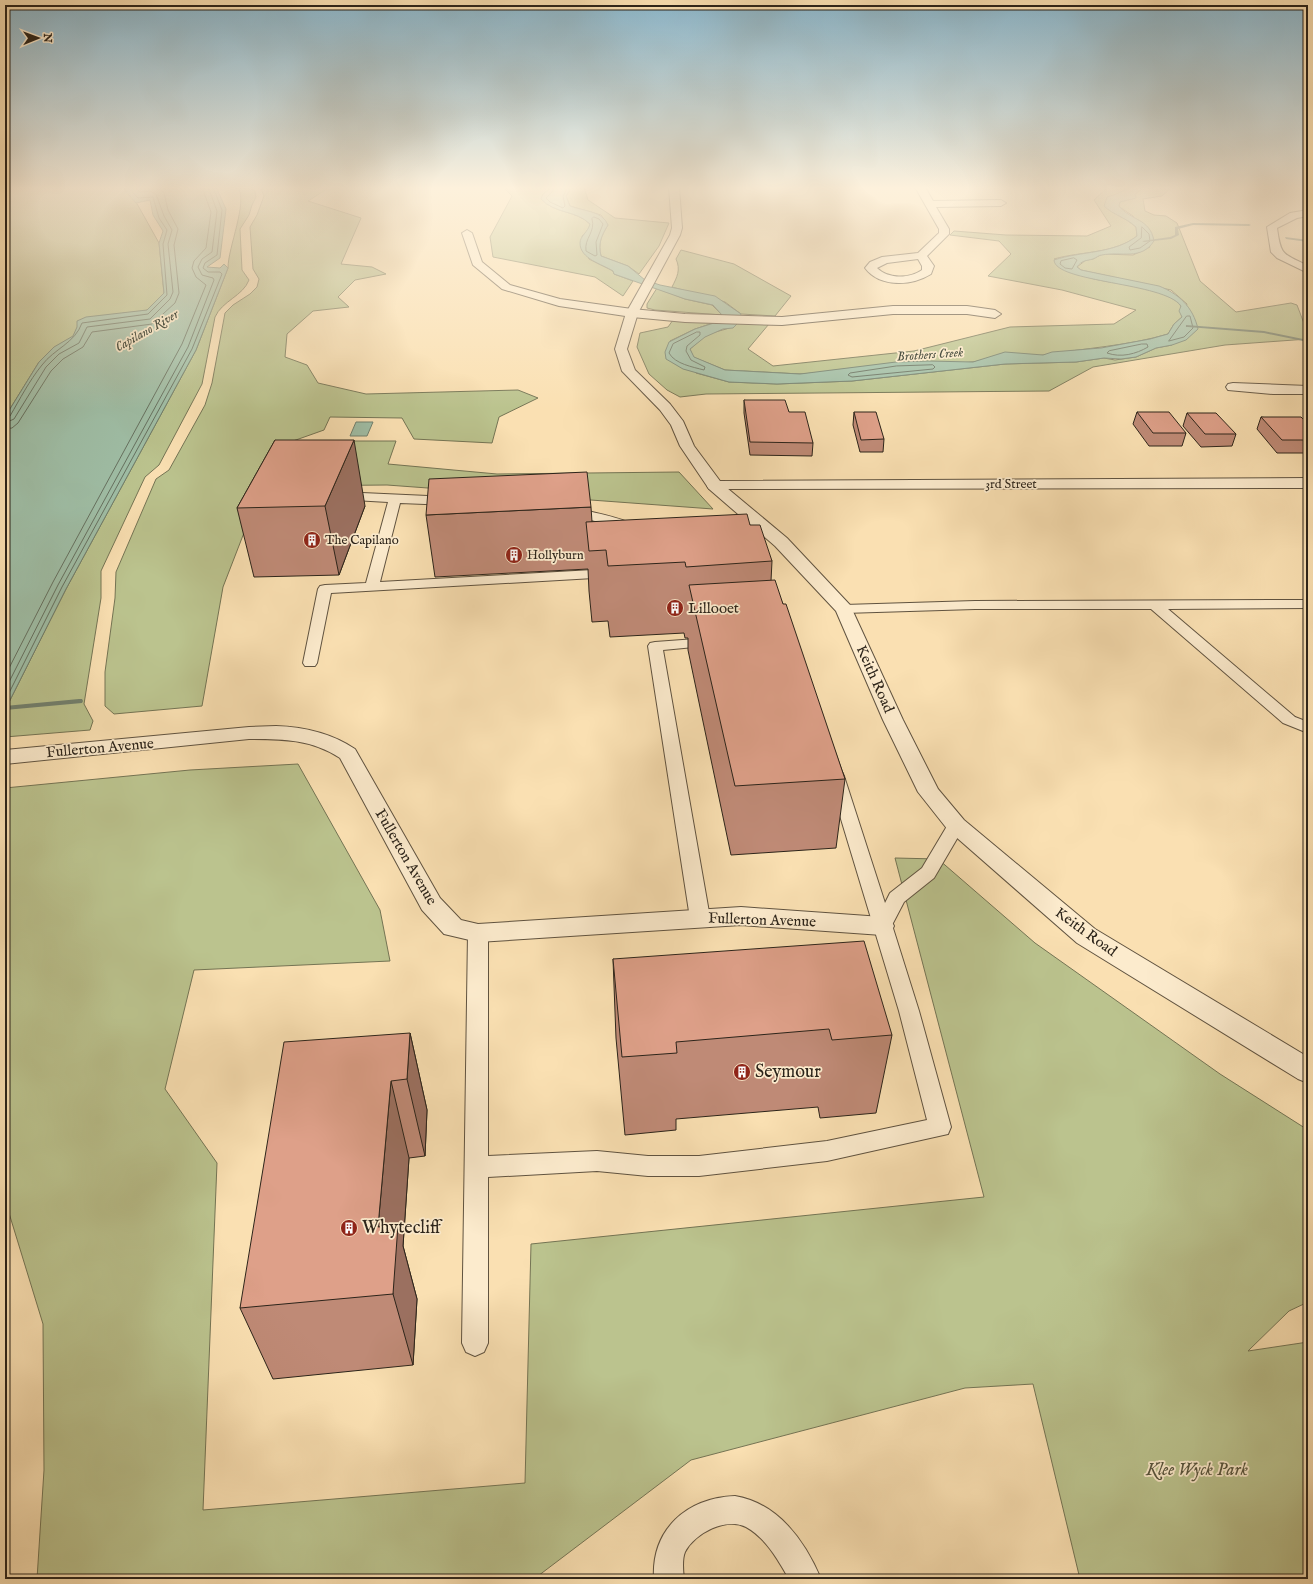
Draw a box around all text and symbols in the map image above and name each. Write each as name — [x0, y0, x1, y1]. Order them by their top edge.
north arrow — [18, 18, 58, 58]
text: N — [40, 32, 54, 43]
water label: Capilano River — [112, 306, 182, 356]
water label: Brothers Creek — [896, 344, 965, 366]
street label: 3rd Street — [985, 476, 1037, 493]
building icon: The Capilano — [302, 530, 322, 550]
place label: The Capilano — [325, 532, 399, 549]
building icon: Hollyburn — [504, 545, 524, 565]
place label: Hollyburn — [527, 547, 584, 564]
building icon: Lillooet — [665, 598, 685, 618]
place label: Lillooet — [688, 599, 739, 618]
street label: Keith Road — [852, 642, 899, 717]
street label: Fullerton Avenue — [45, 734, 155, 762]
street label: Fullerton Avenue — [371, 805, 441, 909]
street label: Keith Road — [1051, 903, 1122, 961]
street label: Fullerton Avenue — [708, 909, 816, 931]
place label: Seymour — [755, 1061, 821, 1084]
building icon: Seymour — [732, 1062, 752, 1082]
place label: Whytecliff — [362, 1217, 443, 1240]
building icon: Whytecliff — [339, 1218, 359, 1238]
park label: Klee Wyck Park — [1145, 1459, 1248, 1482]

